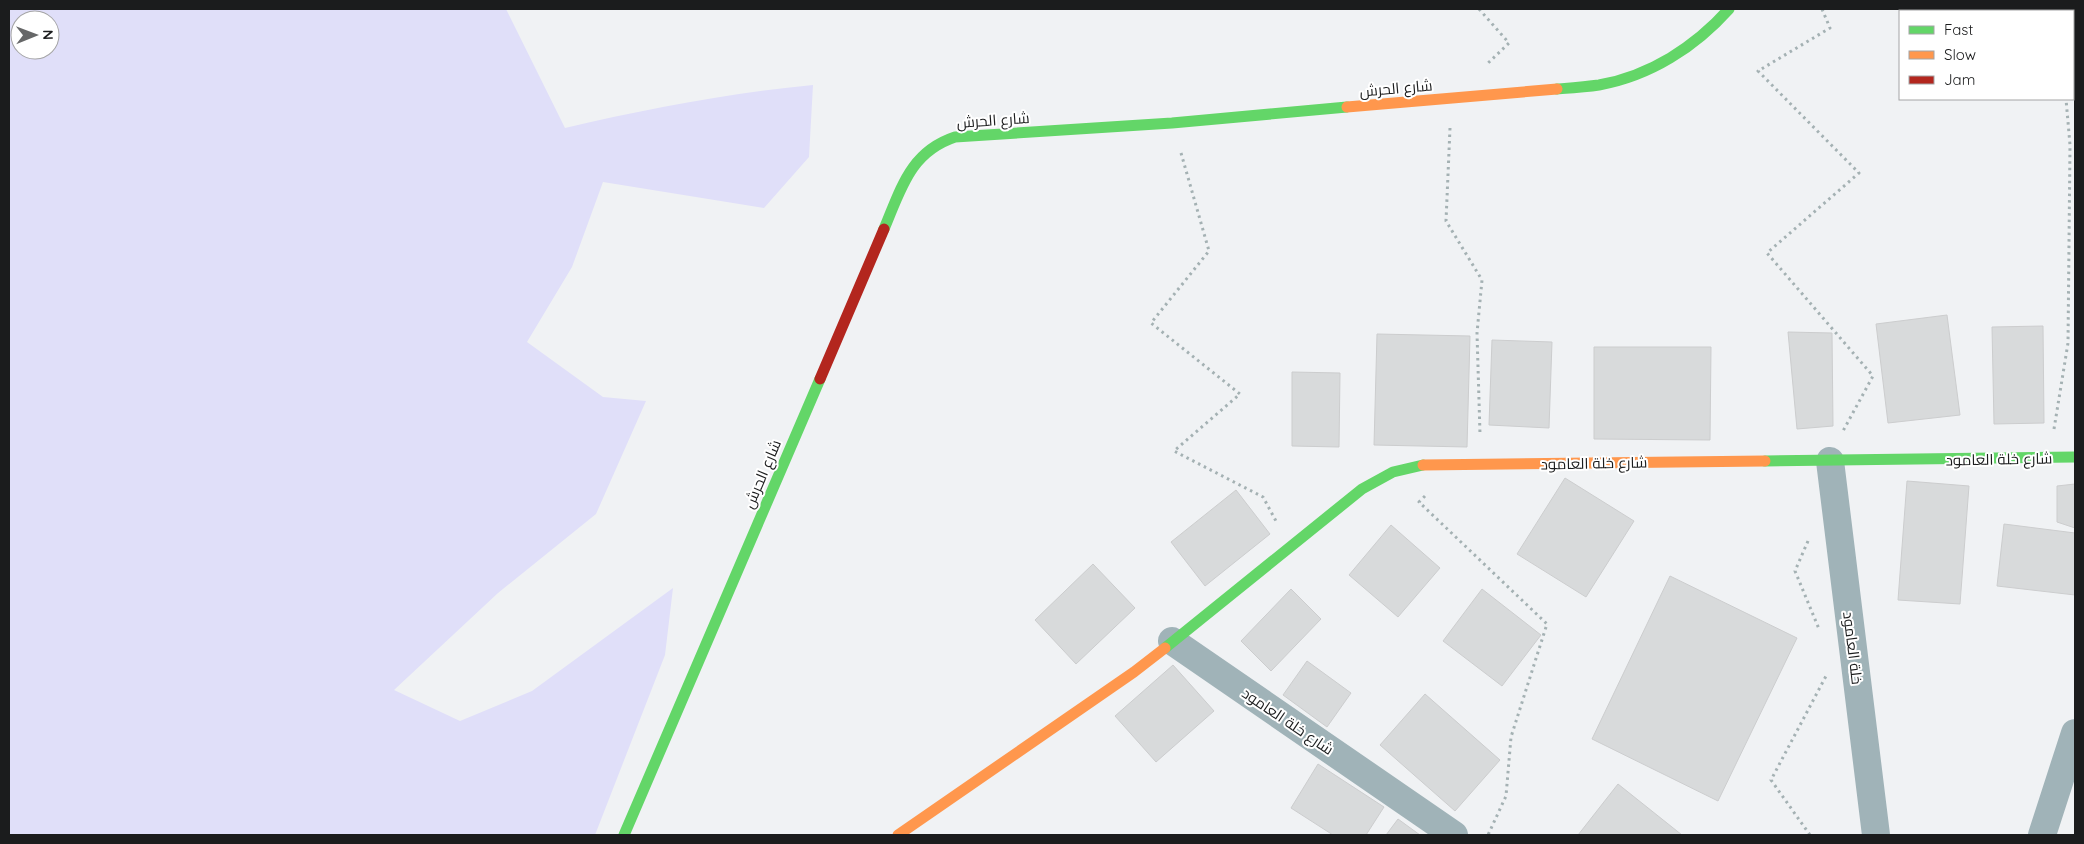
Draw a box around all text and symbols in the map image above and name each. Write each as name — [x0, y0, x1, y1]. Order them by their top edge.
north arrow — [10, 10, 60, 60]
legend — [1899, 10, 2074, 100]
text: Fast — [1944, 20, 1973, 39]
text: N — [39, 29, 57, 40]
text: Slow — [1944, 45, 1976, 64]
text: Jam — [1944, 70, 1975, 89]
street label: شارع الحرش — [1359, 75, 1433, 103]
street label: شارع الحرش — [956, 108, 1030, 134]
street label: شارع الحرش — [739, 437, 787, 512]
street label: شارع خلة العامود — [1946, 449, 2052, 471]
street label: شارع خلة العامود — [1541, 453, 1647, 475]
street label: خلة العامود — [1839, 610, 1867, 686]
street label: شارع خلة العامود — [1237, 683, 1337, 760]

